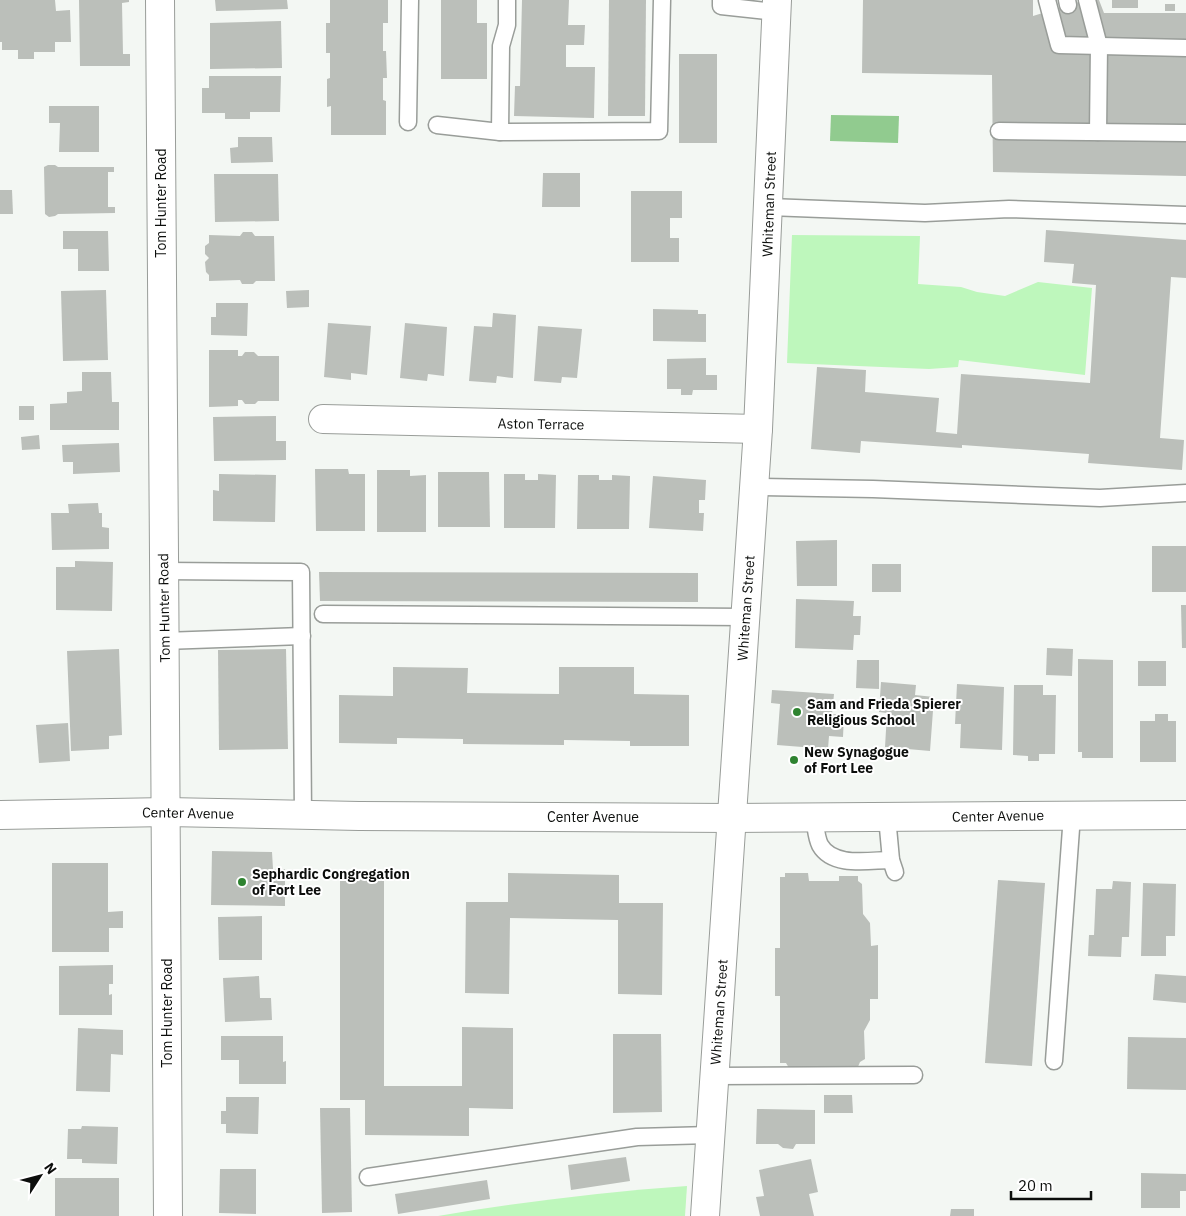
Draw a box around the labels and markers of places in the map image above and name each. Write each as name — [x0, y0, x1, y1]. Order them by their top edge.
place label: Sam and Frieda Spierer Religious School — [807, 695, 961, 729]
marker: Sam and Frieda Spierer Religious School — [791, 706, 803, 718]
place label: New Synagogue of Fort Lee — [804, 743, 909, 777]
marker: New Synagogue of Fort Lee — [788, 754, 800, 766]
place label: Sephardic Congregation of Fort Lee — [252, 865, 410, 899]
marker: Sephardic Congregation of Fort Lee — [236, 876, 248, 888]

